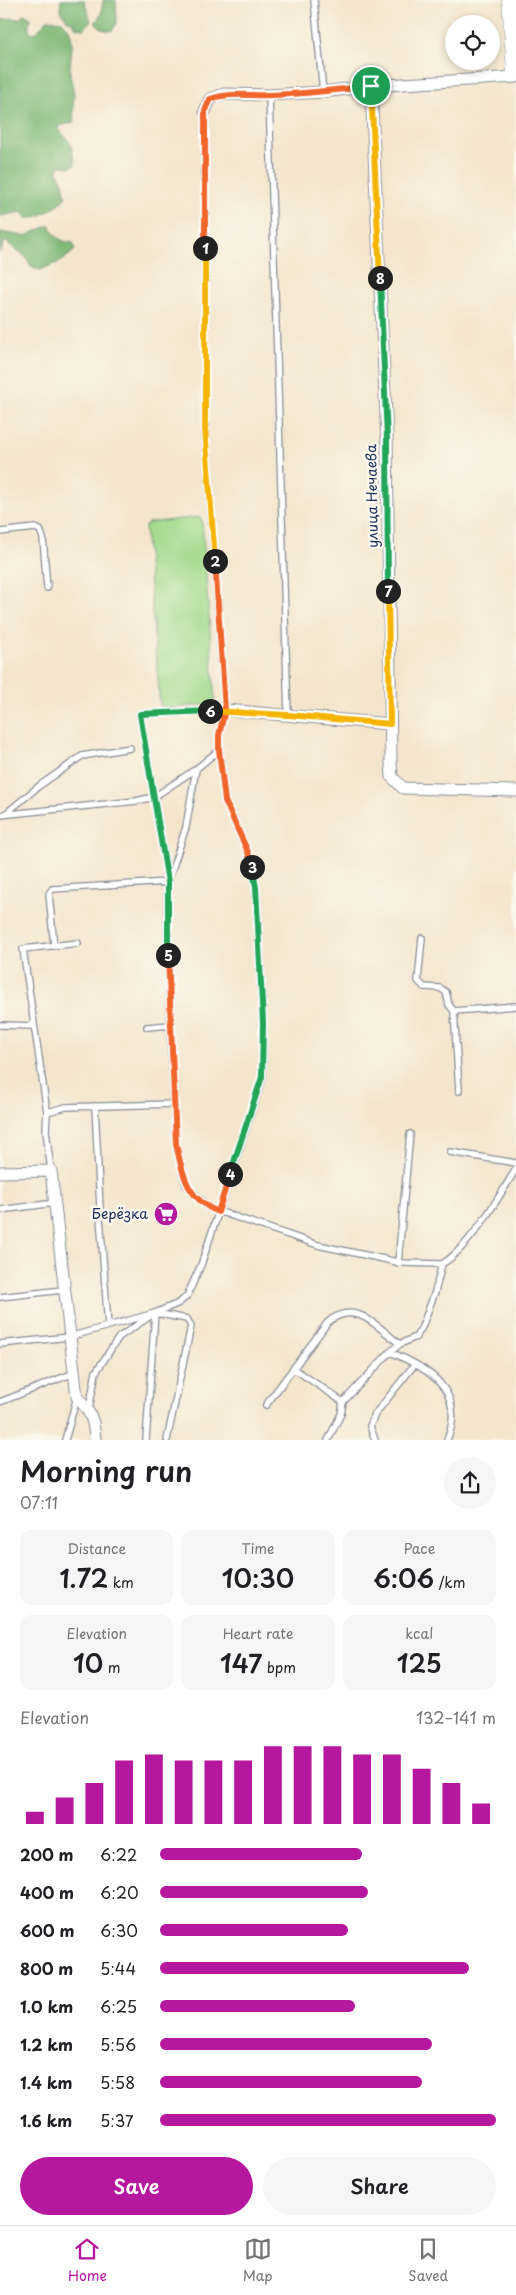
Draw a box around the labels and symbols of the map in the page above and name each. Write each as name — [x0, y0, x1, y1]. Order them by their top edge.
pin — [350, 65, 392, 107]
pin: 1 — [192, 236, 218, 260]
pin: 8 — [368, 266, 392, 290]
street label: улица Нечаева — [360, 444, 383, 548]
pin: 2 — [202, 548, 228, 574]
pin: 7 — [376, 578, 400, 604]
pin: 6 — [198, 698, 222, 724]
pin: 3 — [240, 854, 264, 880]
pin: 5 — [156, 942, 180, 968]
pin: 4 — [218, 1162, 242, 1186]
supermarket icon: Берёзка — [153, 1201, 179, 1227]
place label: Берёзка — [92, 1203, 148, 1224]

